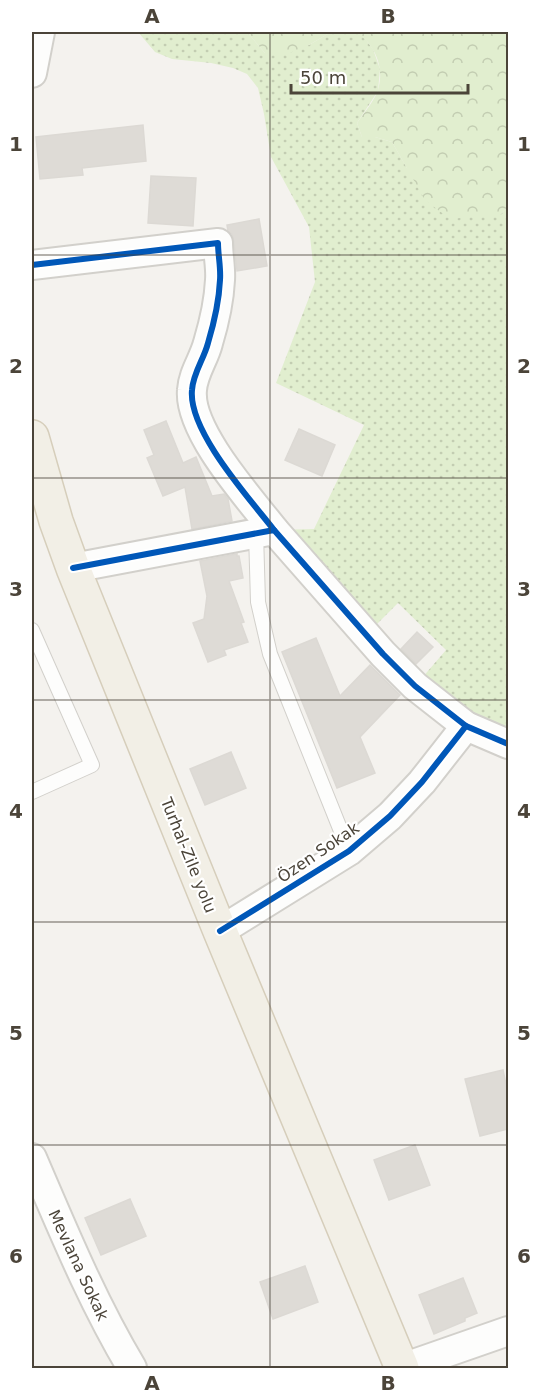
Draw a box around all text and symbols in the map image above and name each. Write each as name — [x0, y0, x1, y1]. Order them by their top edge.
text: A — [144, 4, 160, 28]
text: B — [380, 4, 396, 28]
scale bar — [291, 57, 468, 95]
text: 50 m — [300, 67, 346, 88]
text: 1 — [9, 132, 23, 156]
text: 1 — [517, 132, 531, 156]
text: 2 — [9, 354, 23, 378]
text: 2 — [517, 354, 531, 378]
text: 3 — [9, 577, 23, 601]
text: 3 — [517, 577, 531, 601]
street label: Turhal-Zile yolu — [156, 794, 220, 916]
text: 4 — [9, 799, 23, 823]
text: 4 — [517, 799, 531, 823]
street label: Özen Sokak — [274, 818, 363, 887]
text: 5 — [9, 1021, 23, 1045]
text: 5 — [517, 1021, 531, 1045]
street label: Mevlana Sokak — [44, 1207, 113, 1324]
text: 6 — [9, 1244, 23, 1268]
text: 6 — [517, 1244, 531, 1268]
text: A — [144, 1371, 160, 1395]
text: B — [380, 1371, 396, 1395]

